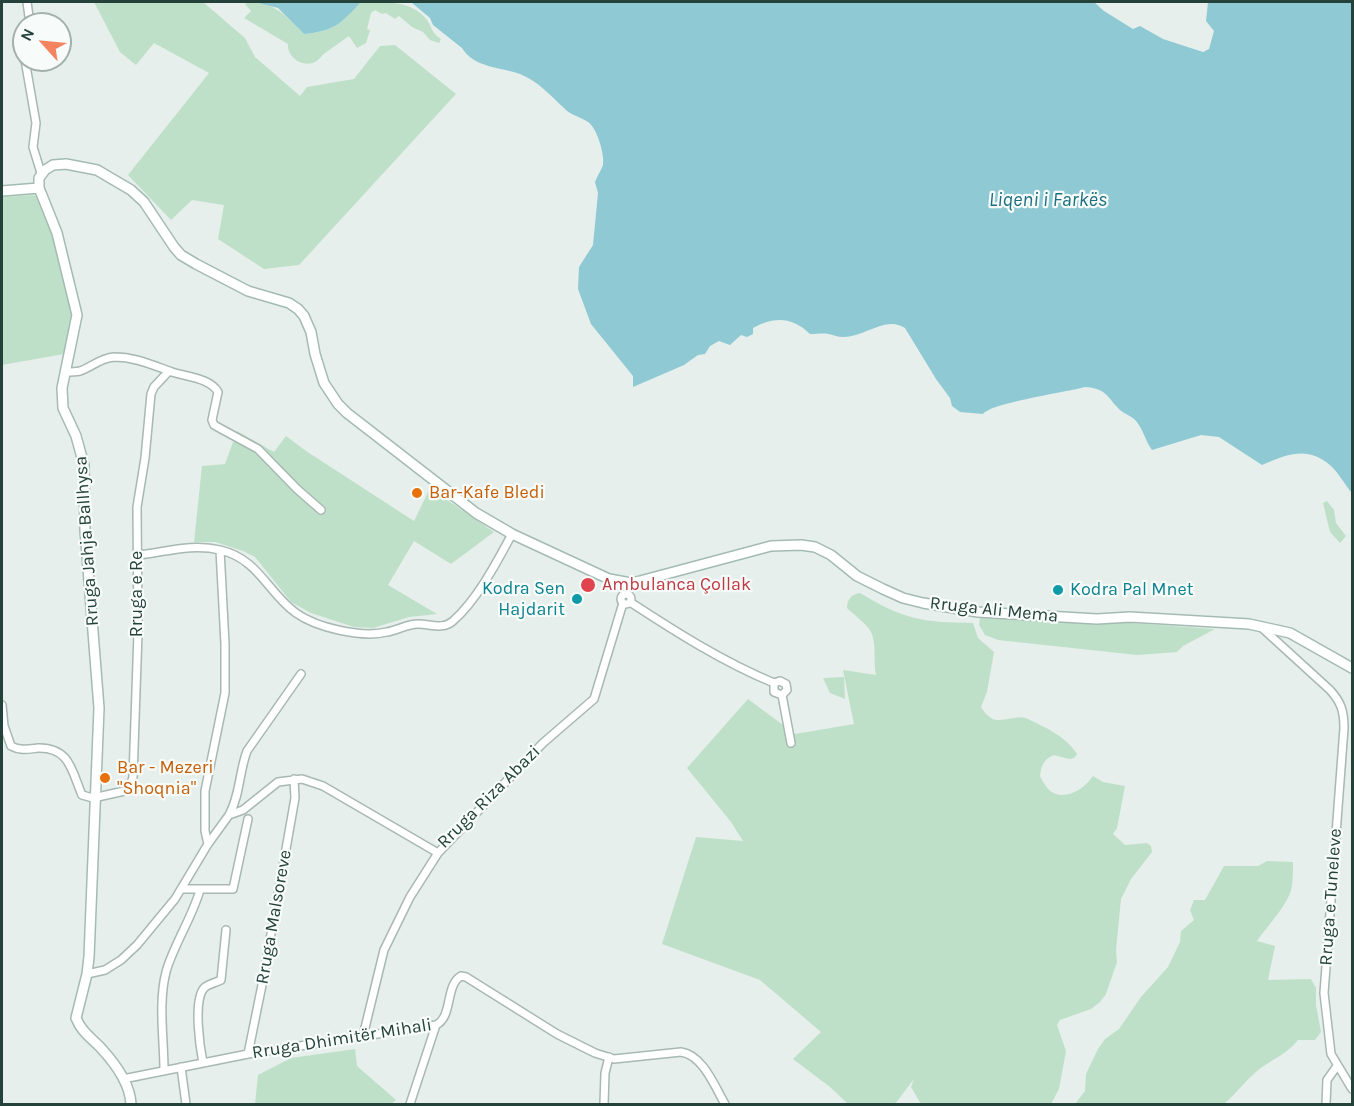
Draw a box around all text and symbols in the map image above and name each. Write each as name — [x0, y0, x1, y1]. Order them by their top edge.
north arrow — [12, 12, 72, 72]
text: N — [16, 25, 38, 44]
water label: Liqeni i Farkës — [989, 188, 1107, 212]
street label: Rruga Jahja Ballhysa — [70, 455, 104, 627]
place label: Bar-Kafe Bledi — [429, 482, 545, 504]
marker: Bar-Kafe Bledi — [410, 486, 424, 500]
street label: Rruga e Re — [126, 551, 148, 637]
place label: Ambulanca Çollak — [602, 574, 751, 596]
marker: Ambulanca Çollak — [579, 576, 597, 594]
place label: Kodra Sen Hajdarit — [482, 578, 565, 620]
place label: Kodra Pal Mnet — [1070, 579, 1193, 601]
marker: Kodra Pal Mnet — [1051, 583, 1065, 597]
marker: Kodra Sen Hajdarit — [570, 592, 584, 606]
street label: Rruga Ali Mema — [929, 593, 1059, 627]
street label: Rruga Riza Abazi — [433, 741, 545, 853]
place label: Bar - Mezeri "Shoqnia" — [117, 757, 214, 800]
marker: Bar - Mezeri "Shoqnia" — [98, 771, 112, 785]
street label: Rruga e Tuneleve — [1315, 828, 1347, 966]
street label: Rruga Malsoreve — [252, 848, 296, 986]
street label: Rruga Dhimitër Mihali — [251, 1014, 433, 1064]

